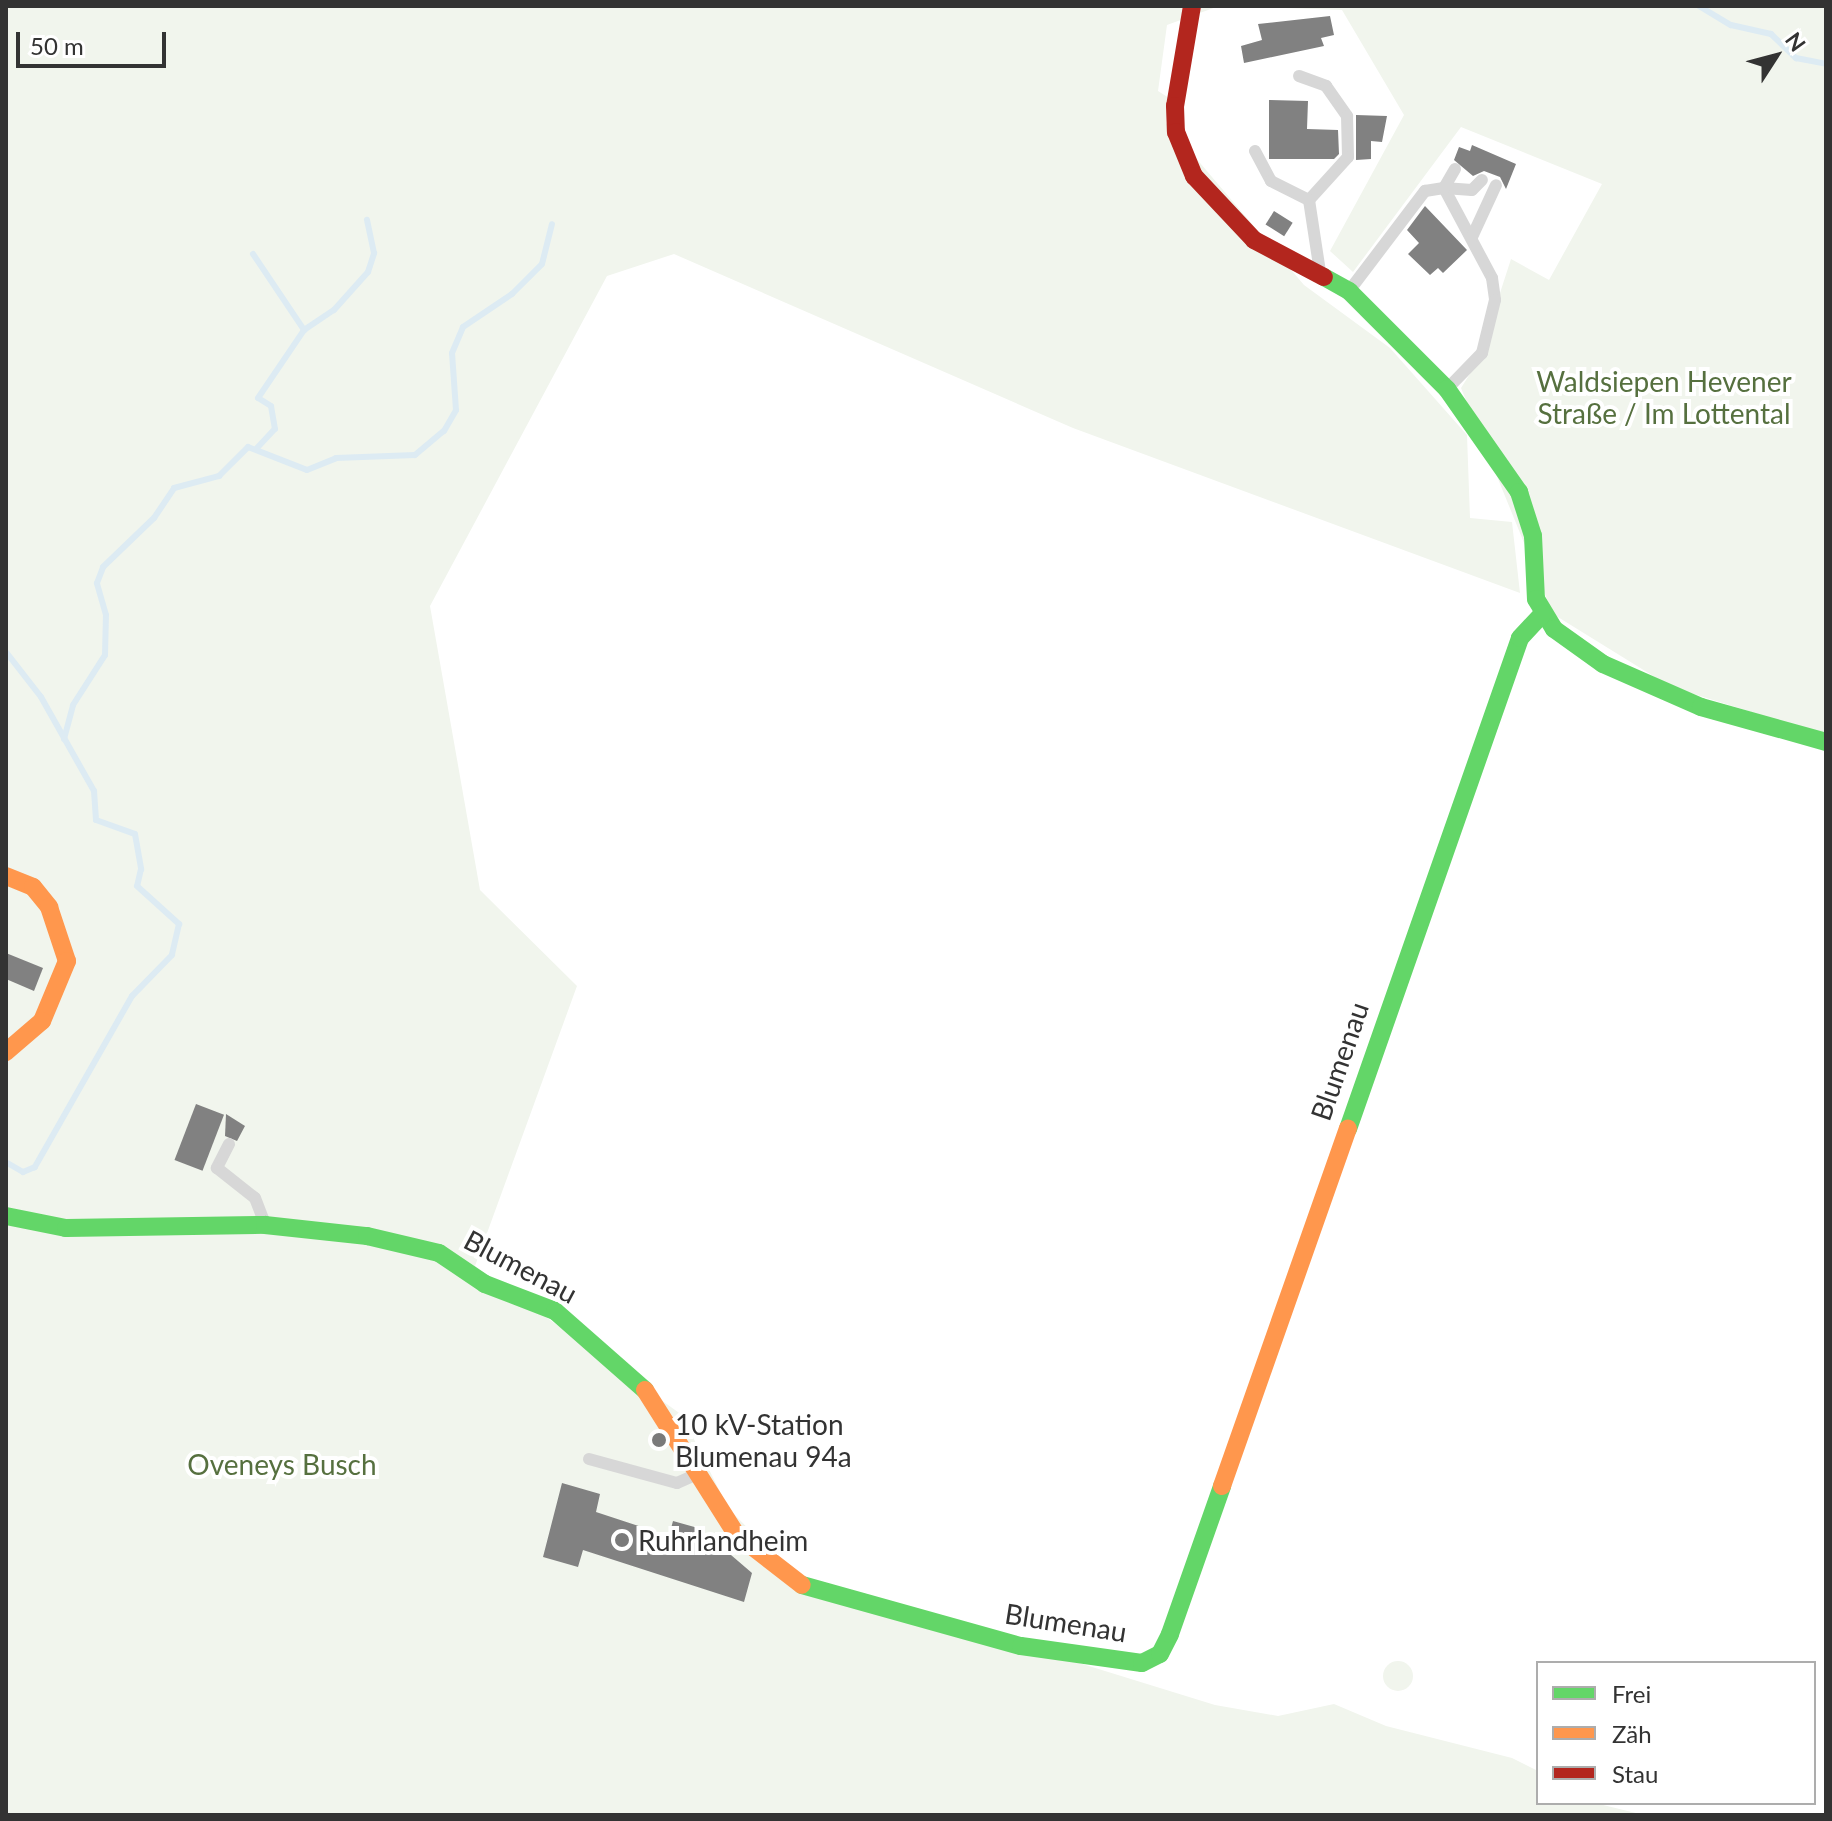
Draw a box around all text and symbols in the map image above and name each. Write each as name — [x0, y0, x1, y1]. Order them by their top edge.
scale bar — [20, 16, 170, 66]
north arrow — [1736, 16, 1816, 96]
text: N — [1780, 27, 1812, 56]
text: 50 m — [30, 31, 84, 60]
park label: Waldsiepen Hevener Straße / Im Lottental — [1536, 364, 1792, 430]
street label: Blumenau — [1303, 997, 1375, 1125]
street label: Blumenau — [459, 1222, 583, 1310]
place label: 10 kV-Station Blumenau 94a — [675, 1407, 852, 1473]
marker: 10 kV-Station Blumenau 94a — [650, 1431, 668, 1449]
park label: Oveneys Busch — [187, 1447, 377, 1481]
place label: Ruhrlandheim — [638, 1523, 808, 1557]
marker: Ruhrlandheim — [613, 1531, 631, 1549]
street label: Blumenau — [1003, 1596, 1129, 1648]
legend — [1536, 1661, 1816, 1805]
text: Frei — [1612, 1679, 1651, 1708]
text: Zäh — [1612, 1719, 1652, 1748]
text: Stau — [1612, 1759, 1658, 1788]

